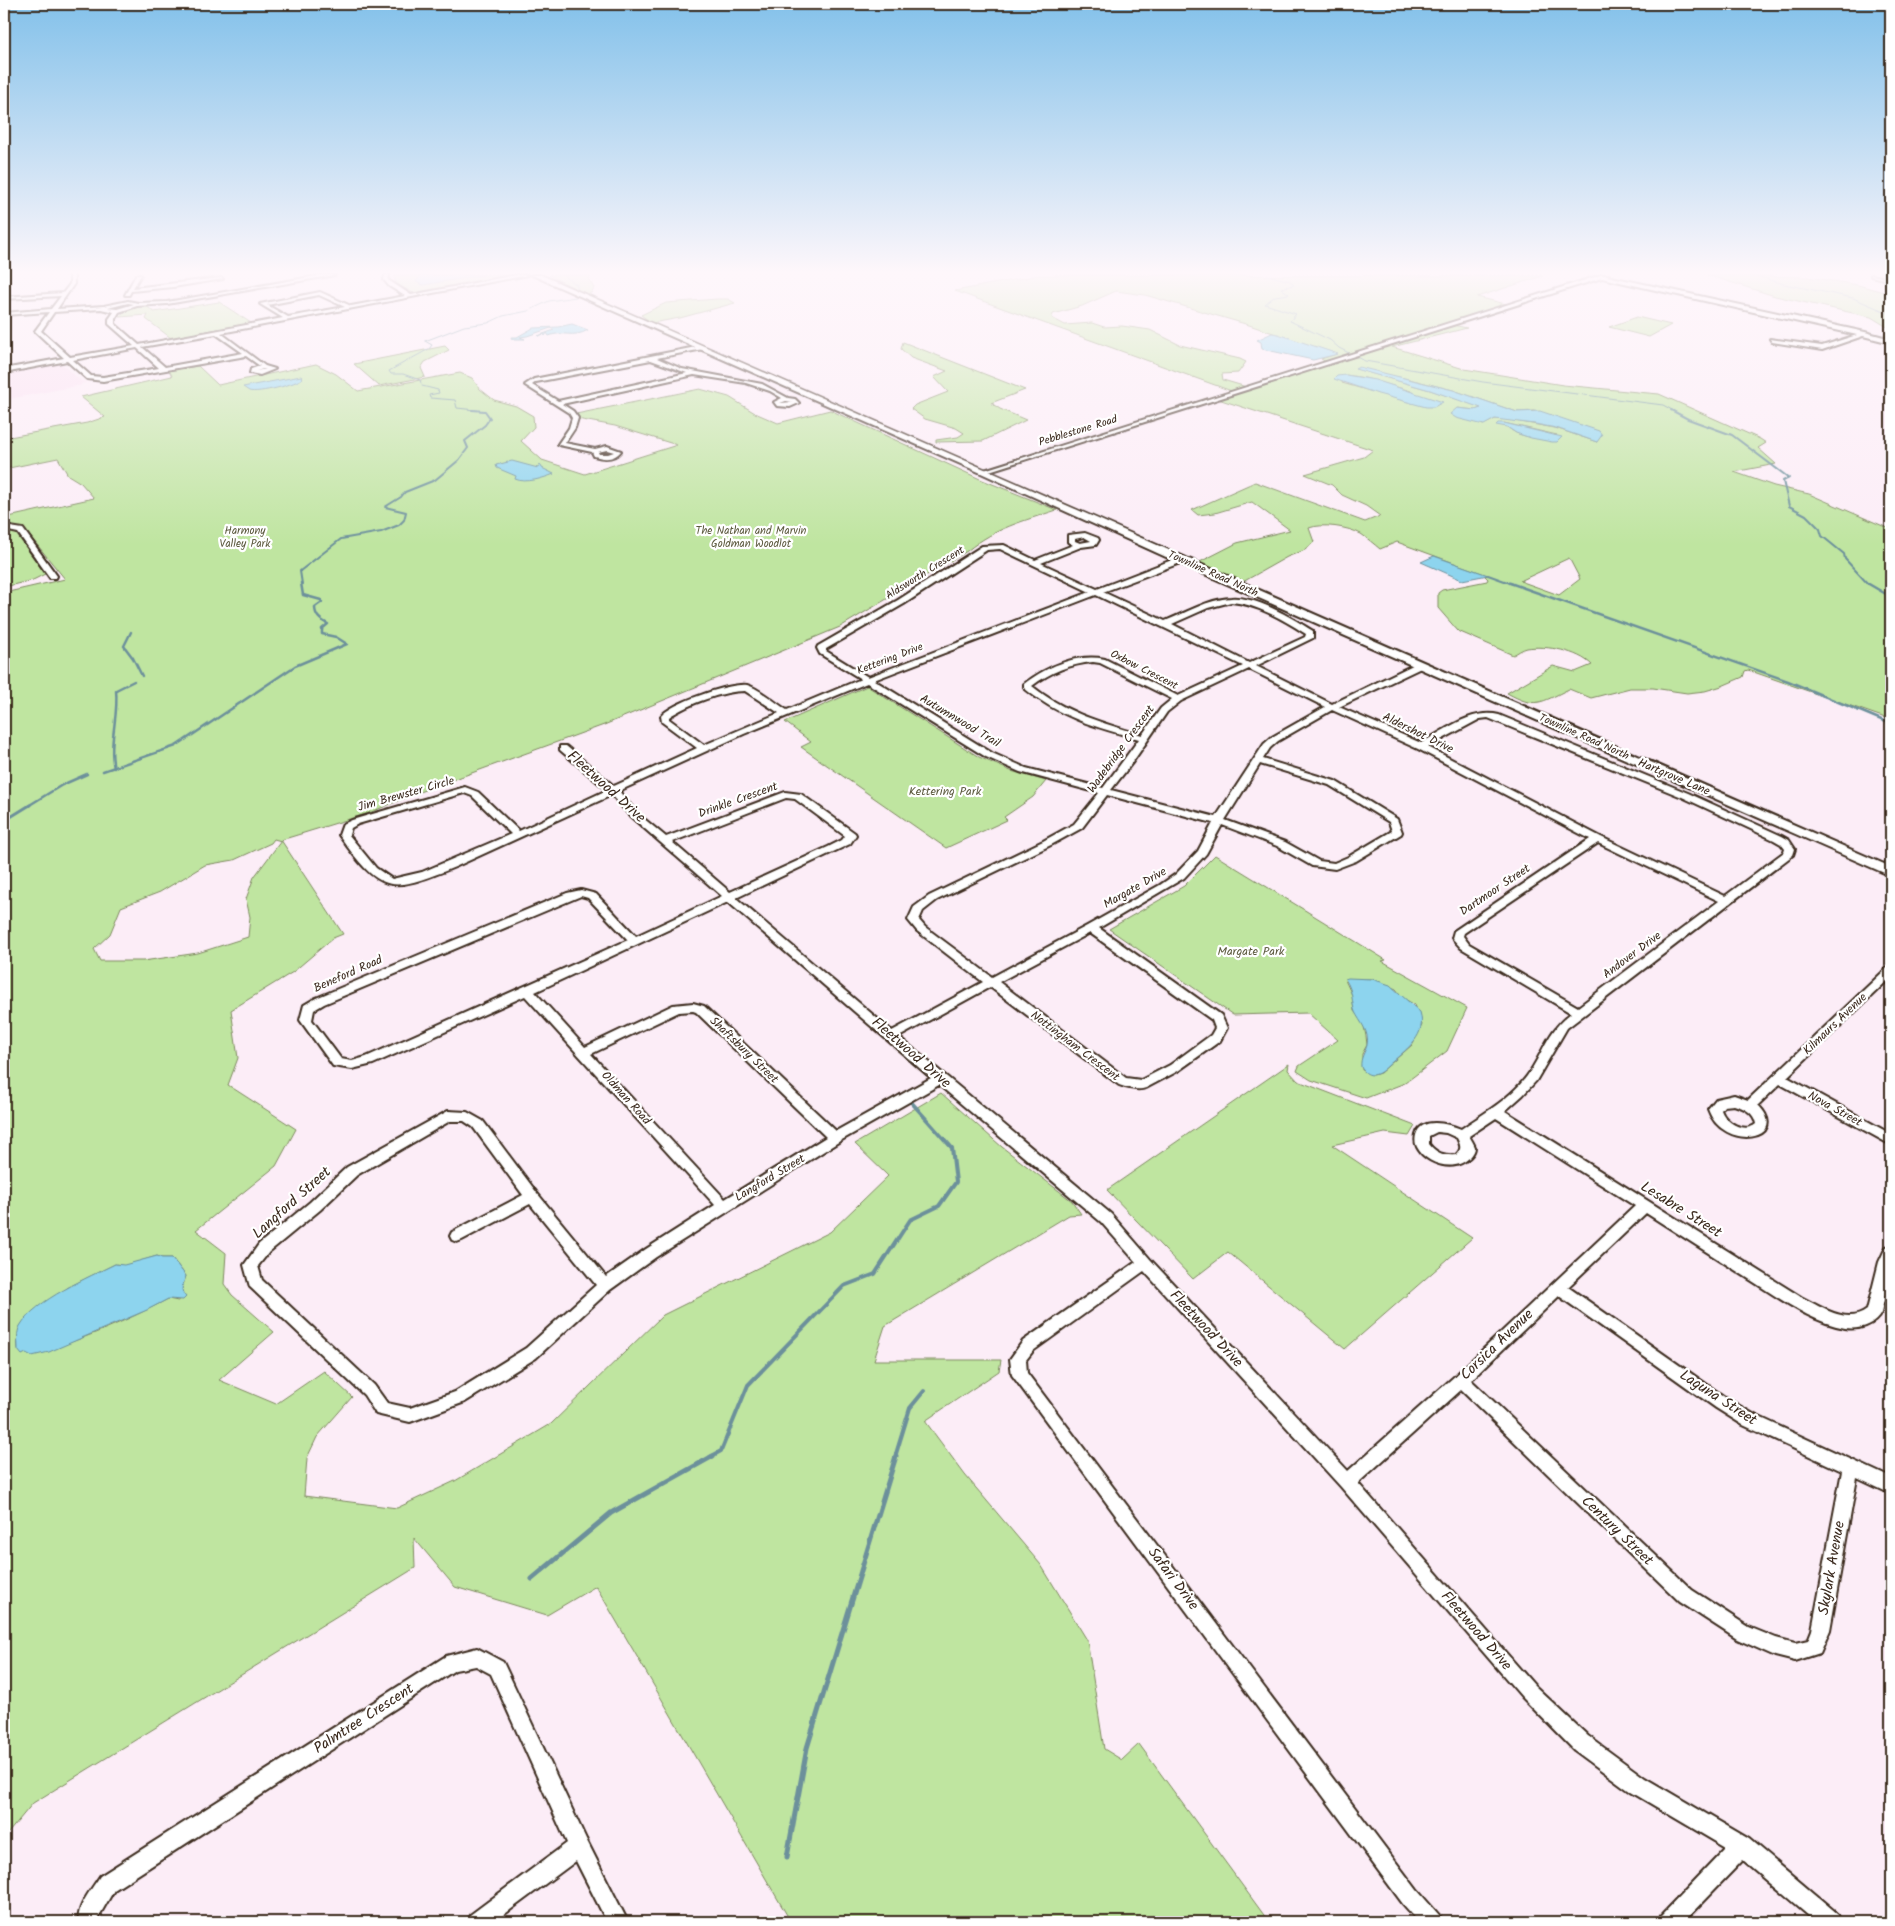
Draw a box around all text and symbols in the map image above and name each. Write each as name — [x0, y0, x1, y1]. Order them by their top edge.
street label: Pebblestone Road — [1036, 410, 1120, 451]
park label: Harmony Valley Park — [220, 522, 271, 553]
park label: The Nathan and Marvin Goldman Woodlot — [696, 522, 807, 553]
street label: Aldsworth Crescent — [882, 541, 969, 604]
street label: Townline Road North — [1165, 546, 1261, 602]
street label: Kettering Drive — [854, 638, 926, 680]
street label: Oxbow Crescent — [1107, 645, 1182, 695]
street label: Autumnwood Trail — [916, 689, 1004, 753]
street label: Wadebridge Crescent — [1082, 701, 1160, 797]
street label: Aldershot Drive — [1379, 708, 1457, 759]
street label: Townline Road North — [1536, 709, 1632, 765]
street label: Fleetwood Drive — [561, 745, 651, 829]
street label: Hartgrove Lane — [1635, 753, 1714, 801]
street label: Jim Brewster Circle — [356, 771, 457, 817]
street label: Drinkle Crescent — [696, 777, 781, 823]
park label: Kettering Park — [909, 782, 982, 801]
street label: Dartmoor Street — [1456, 859, 1534, 921]
street label: Margate Drive — [1100, 862, 1171, 914]
street label: Andover Drive — [1599, 926, 1666, 983]
park label: Margate Park — [1218, 942, 1285, 961]
street label: Beneford Road — [311, 950, 386, 998]
street label: Kilmaurs Avenue — [1799, 988, 1872, 1060]
street label: Nottingham Crescent — [1026, 1006, 1124, 1086]
street label: Fleetwood Drive — [866, 1011, 957, 1095]
street label: Shaftsbury Street — [705, 1012, 783, 1088]
street label: Oldman Road — [597, 1067, 656, 1130]
street label: Nova Street — [1804, 1086, 1866, 1132]
street label: Langford Street — [731, 1149, 809, 1207]
street label: Langford Street — [247, 1161, 337, 1245]
street label: Lesabre Street — [1636, 1175, 1727, 1245]
street label: Fleetwood Drive — [1163, 1284, 1249, 1374]
street label: Corsica Avenue — [1455, 1303, 1540, 1386]
street label: Laguna Street — [1674, 1364, 1762, 1432]
street label: Century Street — [1575, 1490, 1659, 1572]
street label: Skylark Avenue — [1812, 1519, 1852, 1617]
street label: Safari Drive — [1141, 1542, 1205, 1616]
street label: Fleetwood Drive — [1434, 1586, 1518, 1677]
street label: Palmtree Crescent — [309, 1677, 419, 1760]

